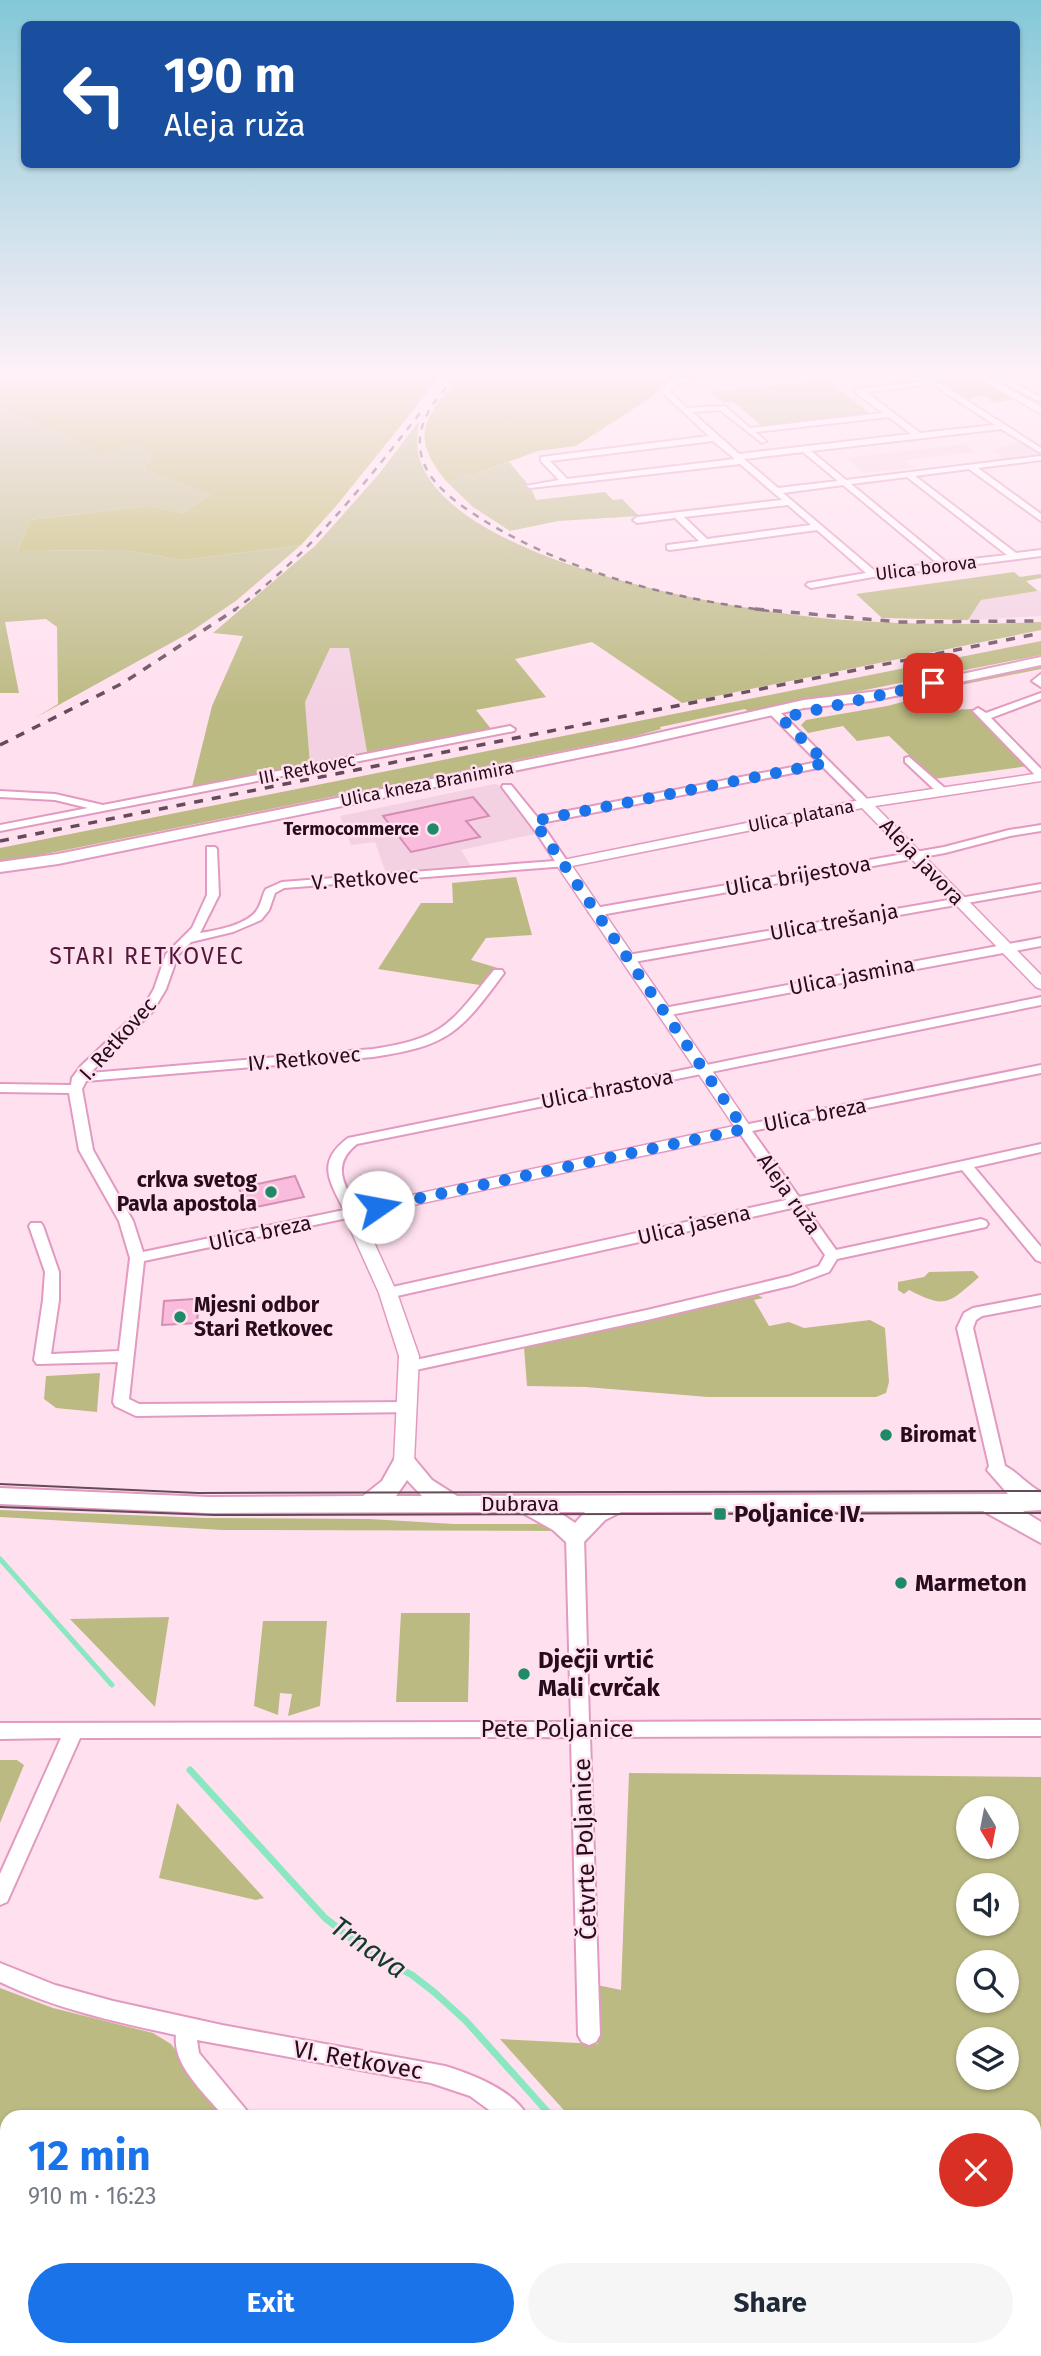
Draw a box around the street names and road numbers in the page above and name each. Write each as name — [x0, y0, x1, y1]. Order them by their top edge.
street label: Ulica borova — [874, 551, 978, 585]
street label: III. Retkovec — [256, 749, 358, 789]
street label: Ulica kneza Branimira — [338, 756, 516, 812]
street label: Ulica platana — [746, 795, 856, 837]
street label: Aleja javora — [874, 813, 970, 911]
street label: Ulica brijestova — [723, 850, 873, 902]
street label: V. Retkovec — [311, 862, 419, 896]
street label: Ulica trešanja — [768, 898, 900, 946]
street label: Ulica jasmina — [787, 951, 917, 1001]
street label: I. Retkovec — [74, 992, 162, 1086]
street label: IV. Retkovec — [246, 1041, 362, 1077]
street label: Ulica hrastova — [539, 1063, 675, 1115]
street label: Ulica breza — [761, 1092, 869, 1138]
street label: Aleja ruža — [752, 1148, 826, 1240]
street label: Ulica jasena — [635, 1199, 753, 1251]
street label: Ulica breza — [206, 1209, 314, 1257]
street label: Dubrava — [481, 1491, 559, 1517]
street label: Pete Poljanice — [481, 1715, 634, 1743]
street label: Četvrte Poljanice — [567, 1757, 602, 1941]
street label: VI. Retkovec — [291, 2035, 425, 2085]

